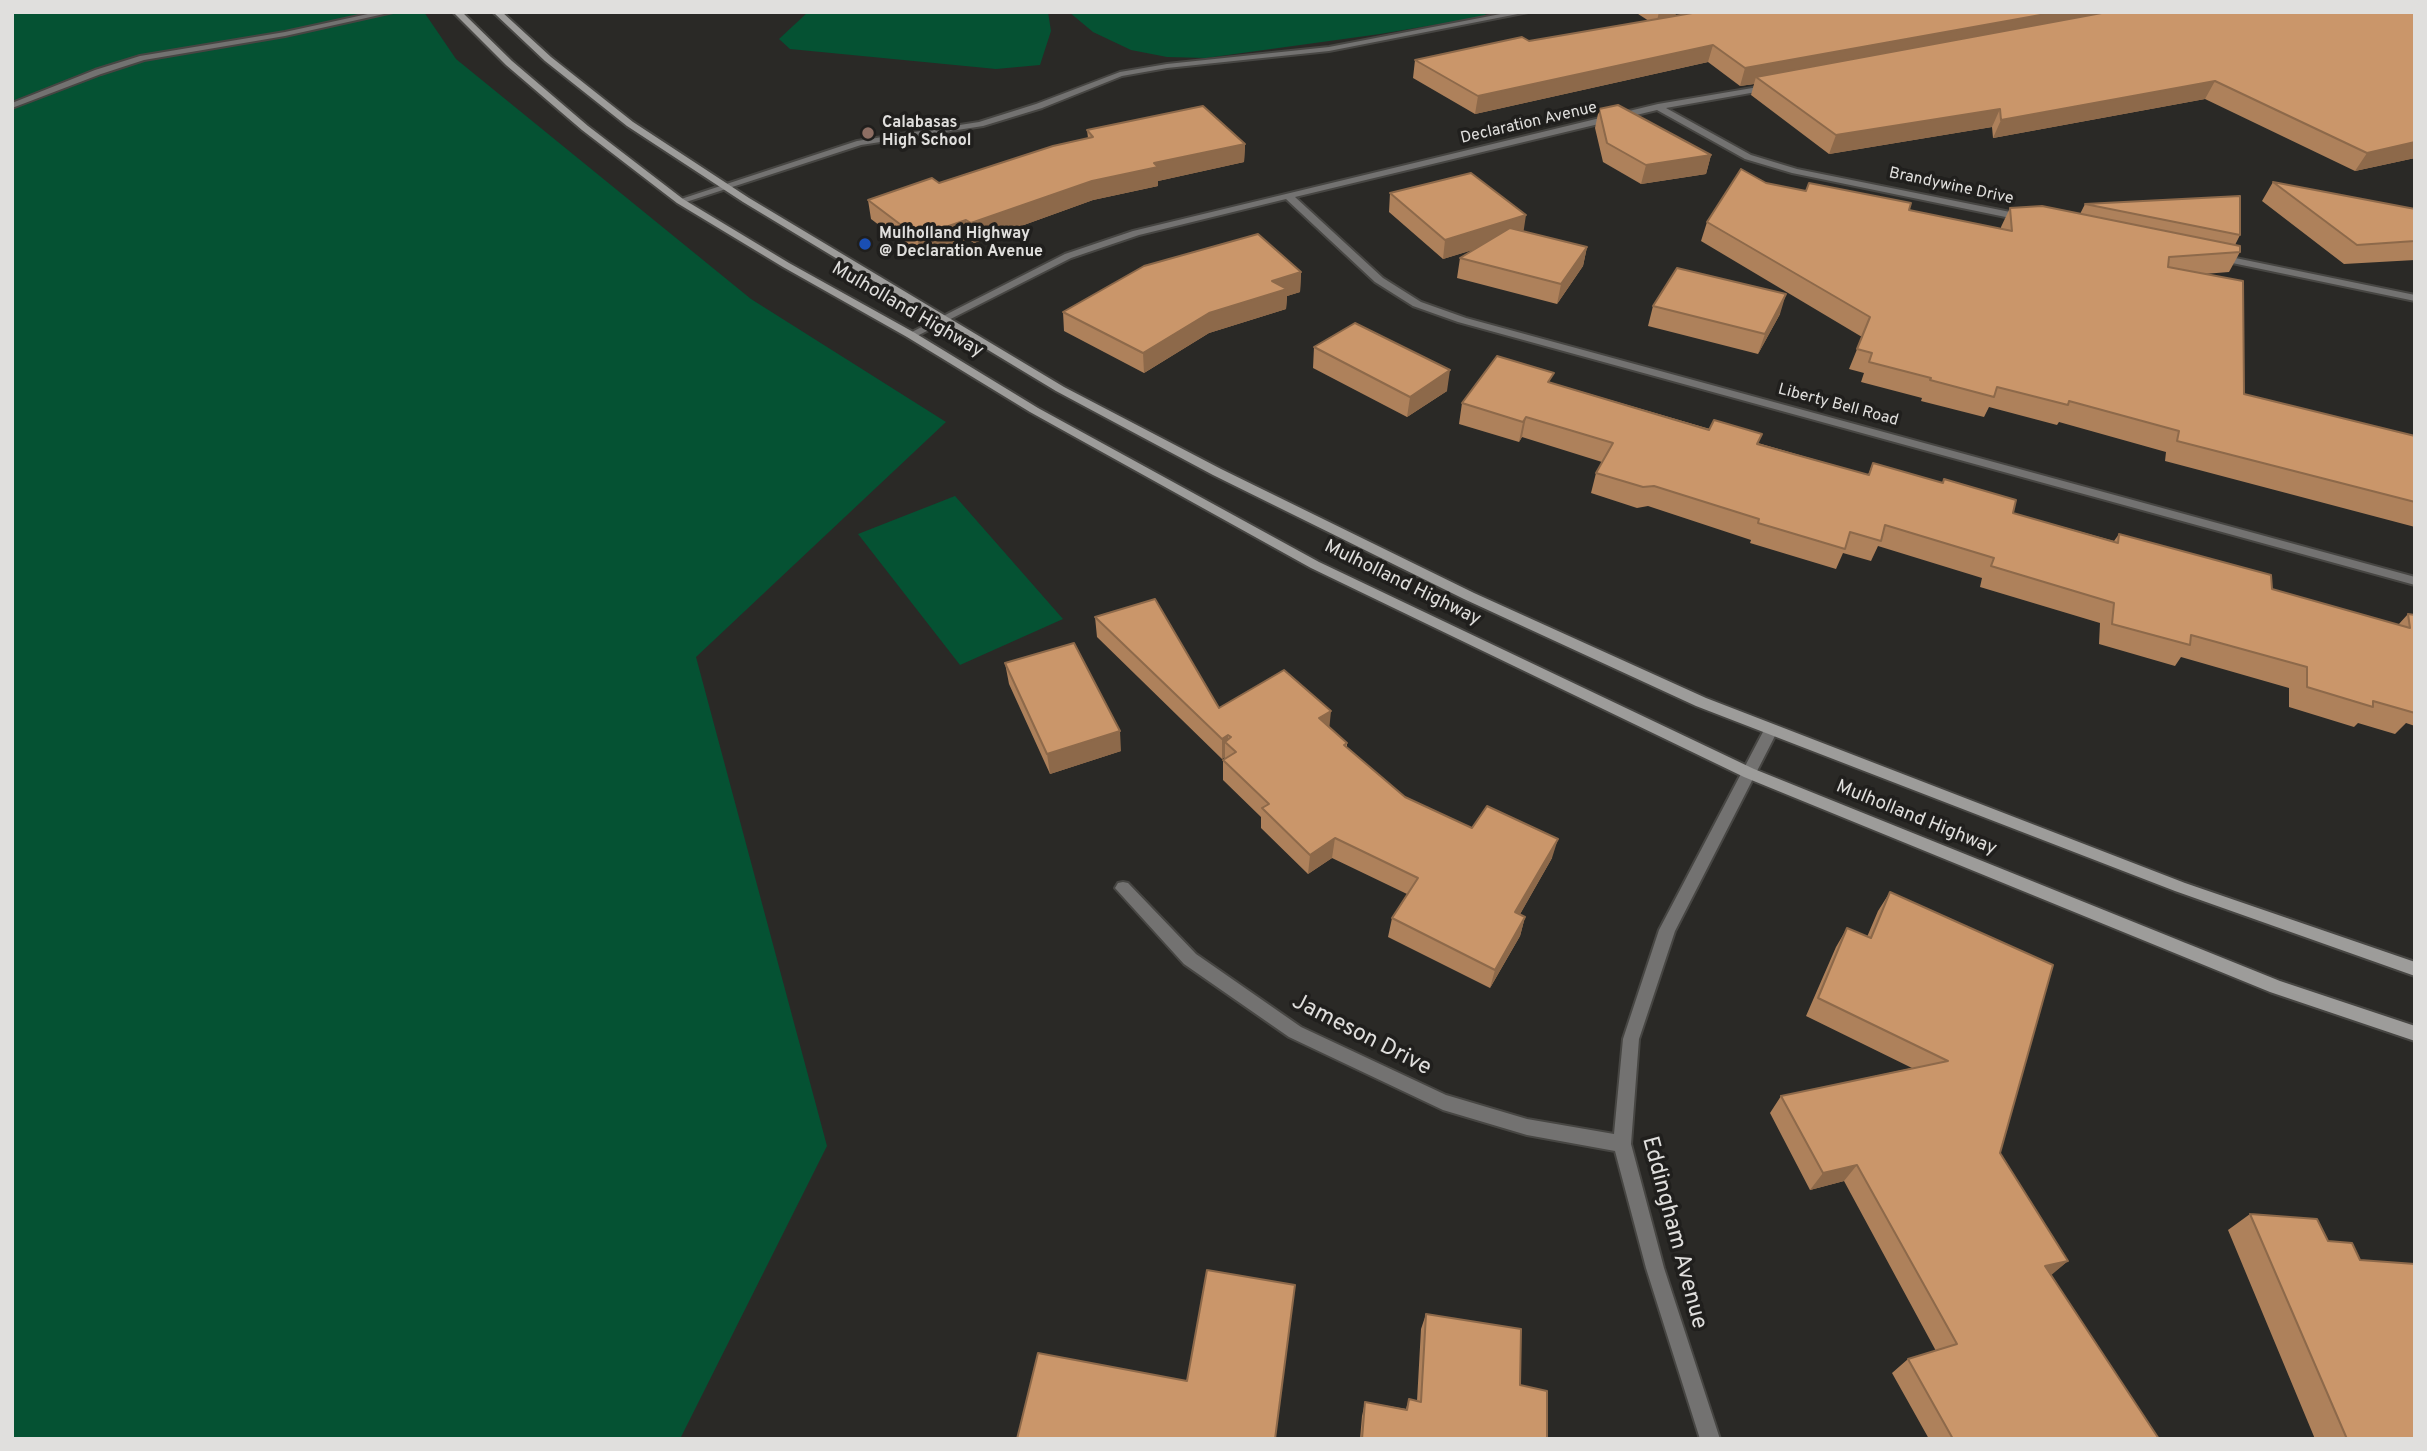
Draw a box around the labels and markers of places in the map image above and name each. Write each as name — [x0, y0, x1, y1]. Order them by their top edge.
place label: Calabasas High School — [882, 114, 971, 152]
marker: Calabasas High School — [860, 125, 876, 141]
place label: Mulholland Highway @ Declaration Avenue — [879, 225, 1043, 263]
marker: Mulholland Highway @ Declaration Avenue — [857, 236, 873, 252]

